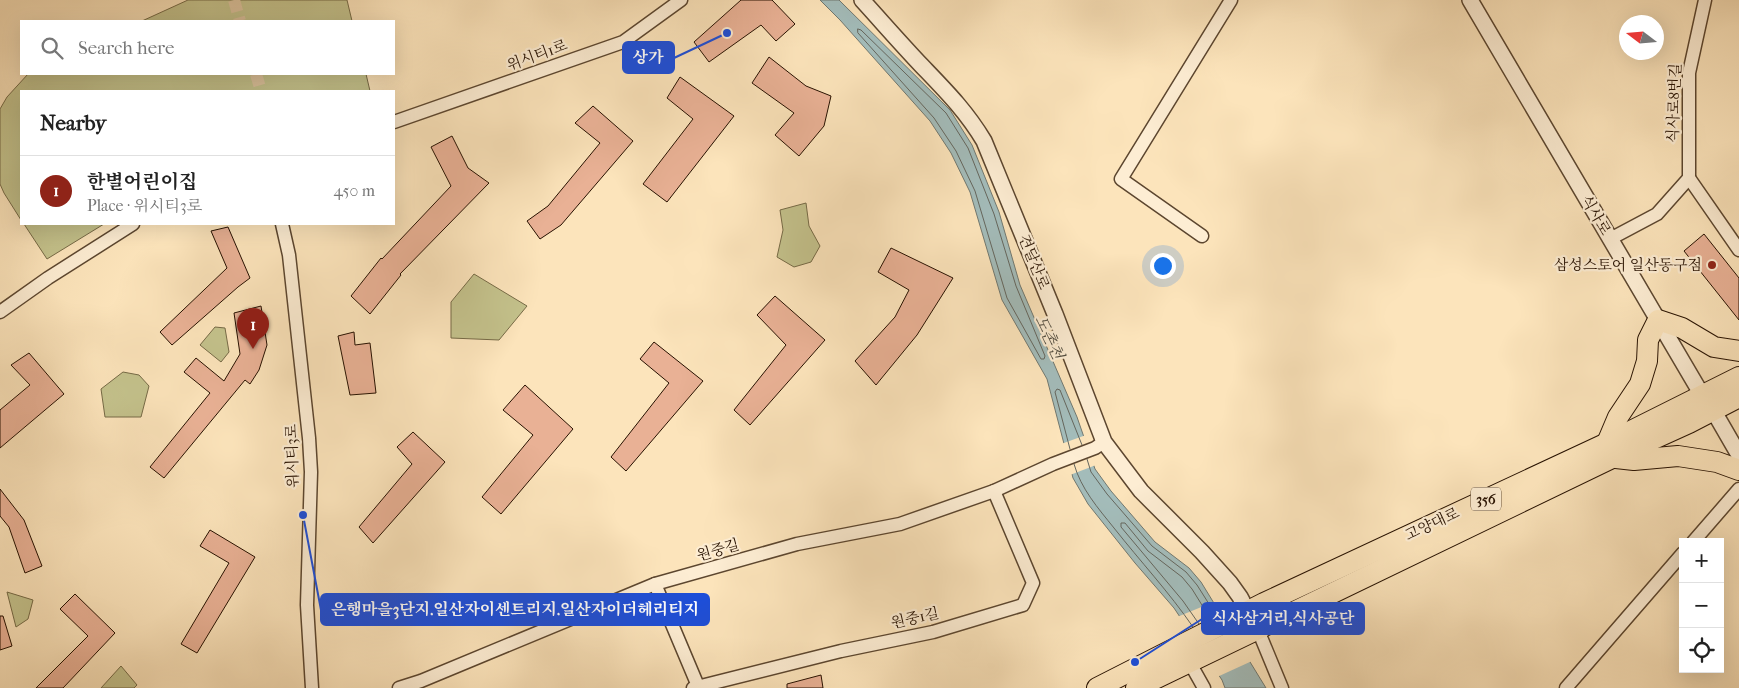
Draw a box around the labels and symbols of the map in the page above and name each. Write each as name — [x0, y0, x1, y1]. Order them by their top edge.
north arrow — [1619, 15, 1664, 60]
street label: 위시티1로 — [504, 36, 570, 74]
callout: 상가 — [623, 42, 674, 73]
text: 상가 — [633, 48, 664, 67]
street label: 식사로8번길 — [1664, 63, 1684, 143]
street label: 식사로 — [1577, 192, 1615, 239]
street label: 견달산로 — [1015, 232, 1053, 293]
your location — [1150, 253, 1176, 279]
place label: 삼성스토어 일산동구점 — [1554, 256, 1702, 274]
marker: 삼성스토어 일산동구점 — [1706, 259, 1718, 271]
pin: 1 — [237, 308, 269, 349]
water label: 도촌천 — [1031, 312, 1069, 364]
street label: 위시티3로 — [282, 423, 302, 488]
road number: 356 — [1471, 488, 1501, 510]
street label: 고양대로 — [1402, 503, 1463, 544]
street label: 원중길 — [695, 535, 741, 565]
callout: 은행마을3단지.일산자이센트리지.일산자이더헤리티지 — [321, 594, 709, 625]
text: 은행마을3단지.일산자이센트리지.일산자이더헤리티지 — [331, 600, 699, 620]
callout: 식사삼거리,식사공단 — [1202, 603, 1364, 634]
street label: 원중1길 — [889, 604, 941, 632]
text: 식사삼거리,식사공단 — [1212, 609, 1355, 628]

